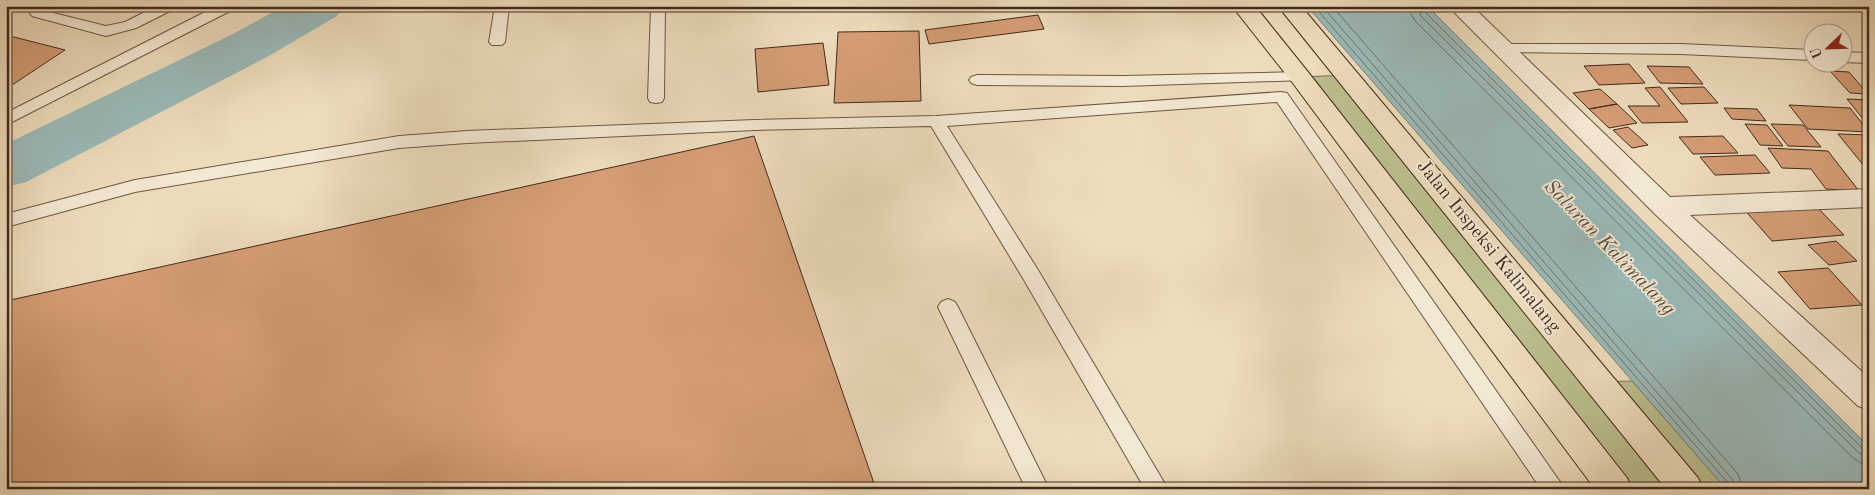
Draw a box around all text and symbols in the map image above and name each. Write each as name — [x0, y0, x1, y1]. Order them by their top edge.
north arrow — [1802, 22, 1852, 72]
text: U — [1808, 45, 1826, 61]
street label: Jalan Inspeksi Kalimalang — [1413, 157, 1564, 338]
water label: Saluran Kalimalang — [1539, 177, 1679, 320]

